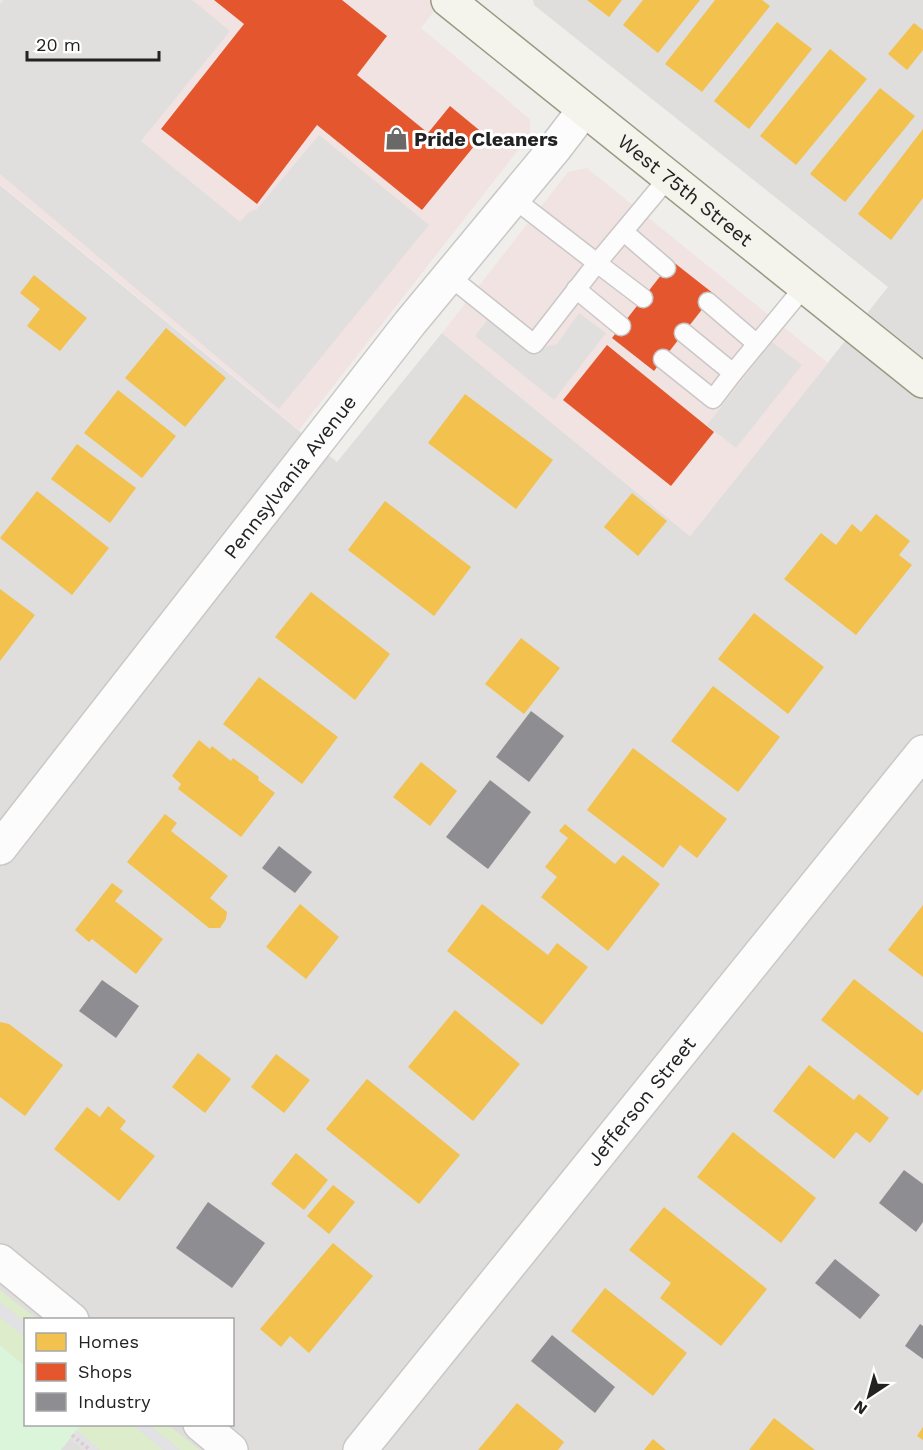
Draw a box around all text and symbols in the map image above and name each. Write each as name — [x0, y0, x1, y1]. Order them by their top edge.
scale bar — [27, 24, 159, 62]
text: 20 m — [36, 34, 81, 55]
shop icon: Pride Cleaners — [383, 126, 409, 152]
place label: Pride Cleaners — [414, 127, 558, 151]
street label: West 75th Street — [613, 129, 758, 252]
street label: Pennsylvania Avenue — [219, 390, 361, 563]
street label: Jefferson Street — [582, 1031, 701, 1171]
legend — [24, 1318, 234, 1426]
text: Homes — [78, 1331, 139, 1352]
text: Shops — [78, 1361, 132, 1382]
north arrow — [839, 1366, 899, 1426]
text: Industry — [78, 1391, 151, 1412]
text: N — [850, 1397, 871, 1419]

